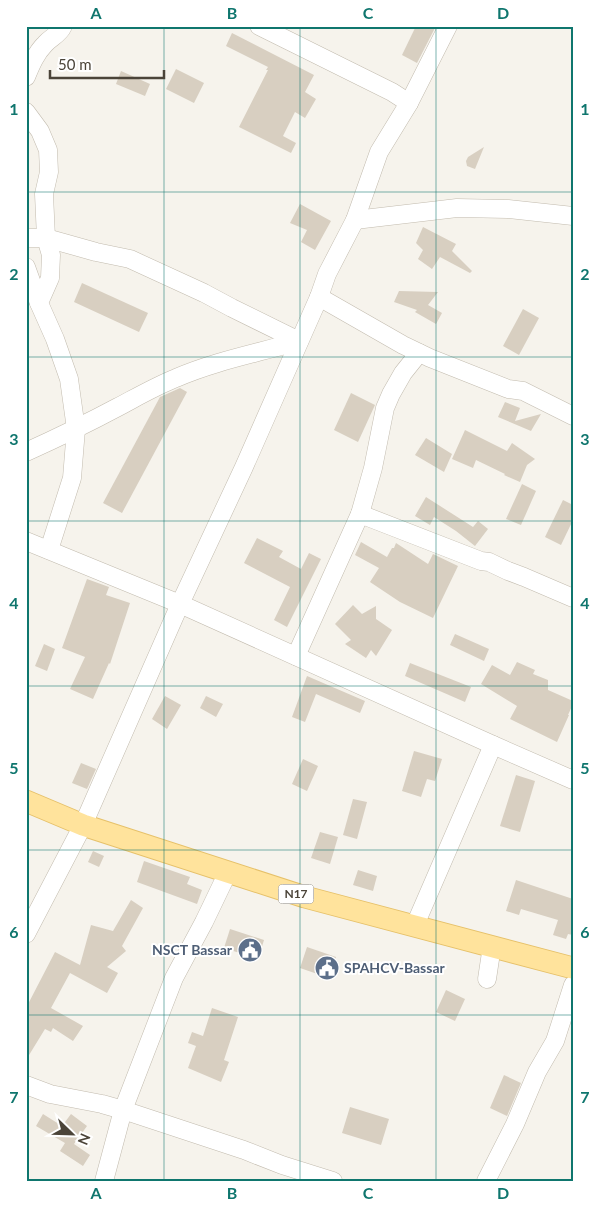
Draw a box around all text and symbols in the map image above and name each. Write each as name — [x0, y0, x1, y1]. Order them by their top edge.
text: A — [89, 3, 102, 22]
text: B — [227, 3, 237, 22]
text: C — [363, 3, 374, 22]
text: D — [497, 3, 509, 22]
scale bar — [50, 48, 164, 80]
text: 50 m — [58, 55, 92, 73]
text: 1 — [9, 99, 19, 118]
text: 1 — [580, 99, 590, 118]
text: 2 — [9, 264, 19, 283]
text: 2 — [580, 264, 590, 283]
text: 3 — [9, 429, 19, 448]
text: 3 — [580, 429, 590, 448]
text: 4 — [9, 593, 19, 612]
text: 4 — [580, 593, 590, 612]
text: 5 — [9, 758, 19, 777]
text: 5 — [580, 758, 590, 777]
road number: N17 — [278, 884, 314, 904]
text: 6 — [9, 922, 19, 941]
text: 6 — [580, 922, 590, 941]
public building icon: NSCT Bassar — [237, 937, 263, 963]
place label: NSCT Bassar — [152, 941, 233, 958]
public building icon: SPAHCV-Bassar — [314, 955, 340, 981]
place label: SPAHCV-Bassar — [344, 959, 446, 976]
text: 7 — [9, 1087, 19, 1106]
text: 7 — [580, 1087, 590, 1106]
north arrow — [48, 1110, 98, 1160]
text: N — [74, 1131, 94, 1148]
text: A — [89, 1183, 102, 1202]
text: B — [227, 1183, 237, 1202]
text: C — [363, 1183, 374, 1202]
text: D — [497, 1183, 509, 1202]

